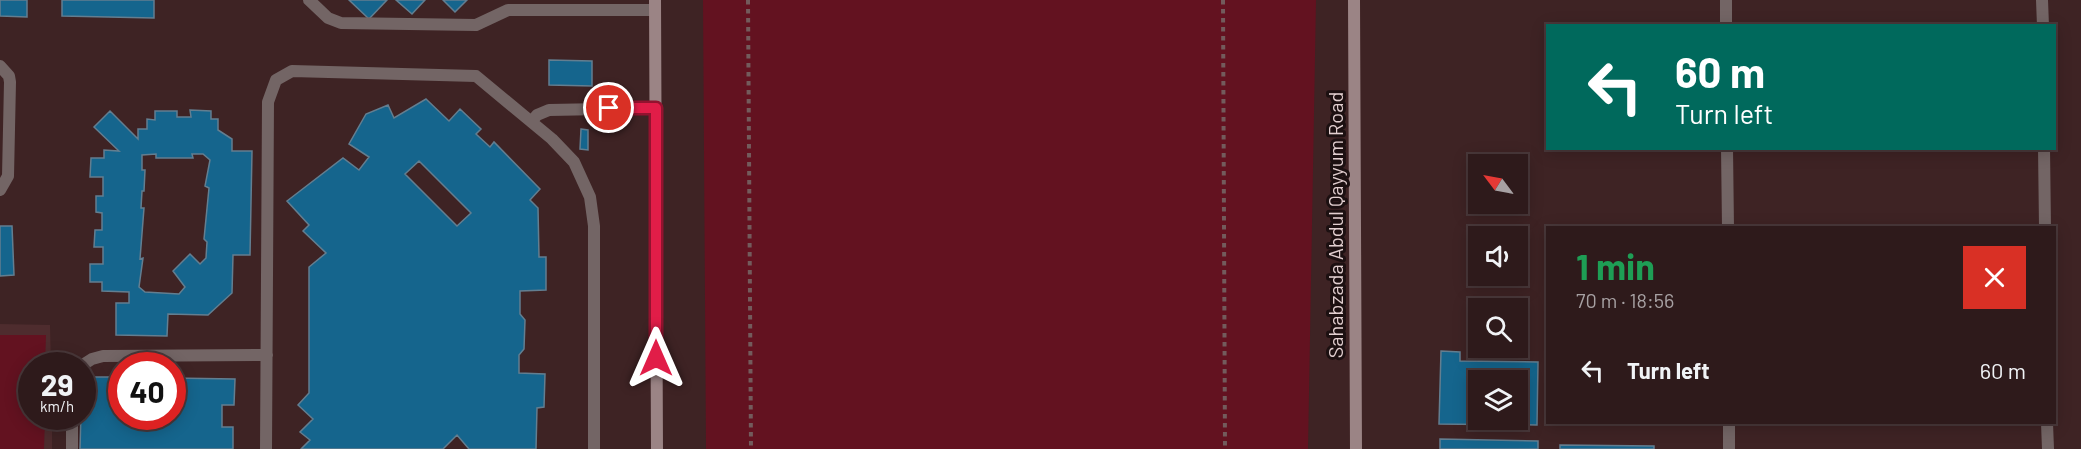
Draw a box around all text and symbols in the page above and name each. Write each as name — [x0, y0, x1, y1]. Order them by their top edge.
text: 60 m — [1675, 46, 1765, 96]
icon: left — [1576, 48, 1654, 126]
pin — [583, 82, 634, 133]
icon: arrive — [592, 91, 625, 124]
street label: Sahabzada Abdul Qayyum Road — [1323, 92, 1347, 358]
text: Turn left — [1675, 97, 1773, 129]
north arrow — [1468, 154, 1528, 214]
map controls — [1468, 154, 1528, 430]
button: sound — [1468, 226, 1528, 286]
text: 1 min — [1576, 244, 1655, 287]
button: close — [1963, 246, 2026, 309]
text: 70 m · 18:56 — [1576, 288, 1674, 312]
button: search — [1468, 298, 1528, 358]
position arrow — [624, 326, 688, 390]
speed limit sign: 40 — [108, 352, 186, 430]
icon: left — [1576, 354, 1609, 387]
text: Turn left — [1627, 357, 1710, 383]
text: 60 m — [1980, 357, 2026, 383]
text: 29 — [41, 366, 73, 402]
button: layers — [1468, 370, 1528, 430]
text: km/h — [40, 397, 74, 415]

